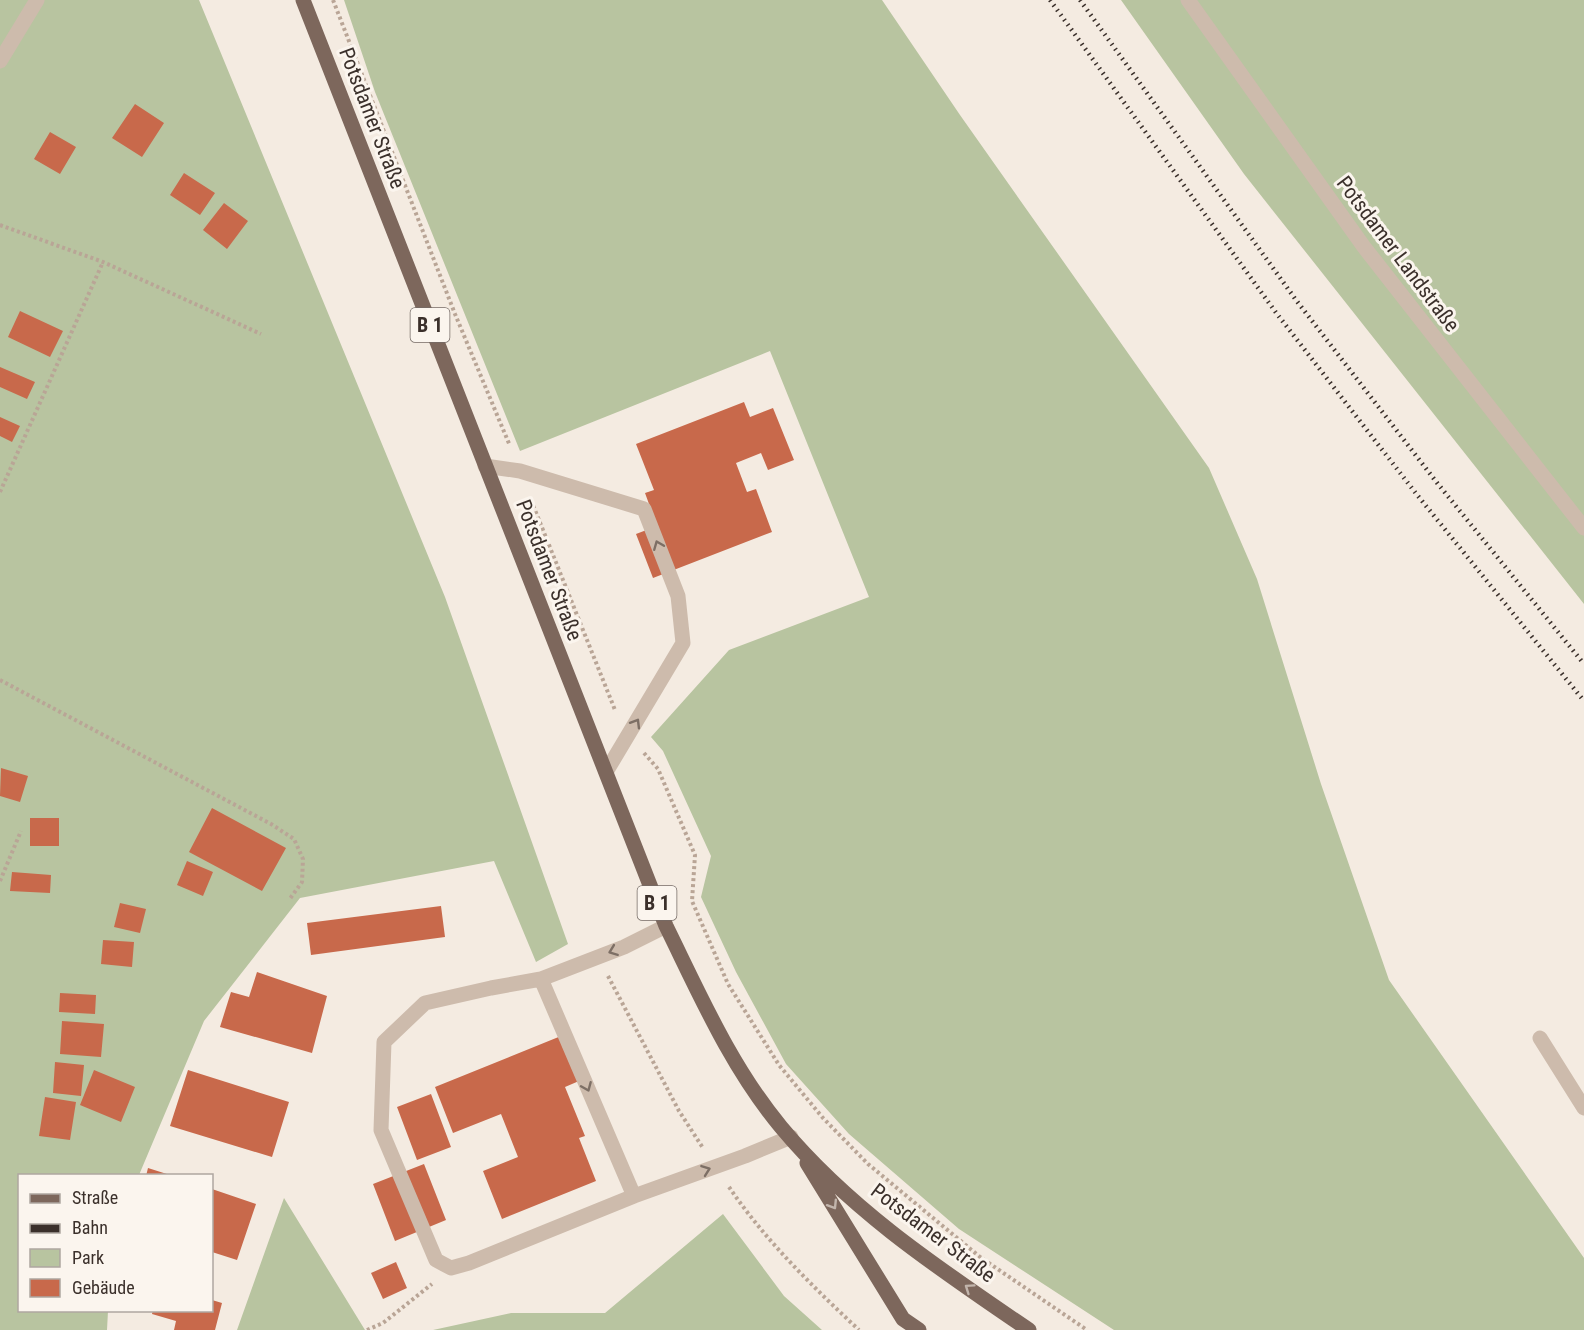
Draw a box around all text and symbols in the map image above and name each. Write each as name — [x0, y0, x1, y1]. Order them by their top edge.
street label: Potsdamer Straße — [334, 44, 410, 192]
street label: Potsdamer Landstraße — [1332, 172, 1464, 337]
road number: B 1 — [410, 308, 450, 342]
street label: Potsdamer Straße — [511, 496, 587, 644]
one-way arrow — [653, 540, 665, 551]
one-way arrow — [629, 719, 641, 729]
road number: B 1 — [638, 886, 676, 920]
one-way arrow — [608, 944, 619, 956]
one-way arrow — [580, 1081, 592, 1092]
one-way arrow — [700, 1164, 711, 1177]
legend — [18, 1174, 213, 1312]
street label: Potsdamer Straße — [866, 1179, 1000, 1288]
text: Straße — [72, 1187, 118, 1208]
one-way arrow — [825, 1199, 837, 1209]
text: Bahn — [72, 1217, 108, 1238]
text: Park — [72, 1247, 104, 1268]
text: Gebäude — [72, 1277, 135, 1298]
one-way arrow — [964, 1284, 975, 1295]

